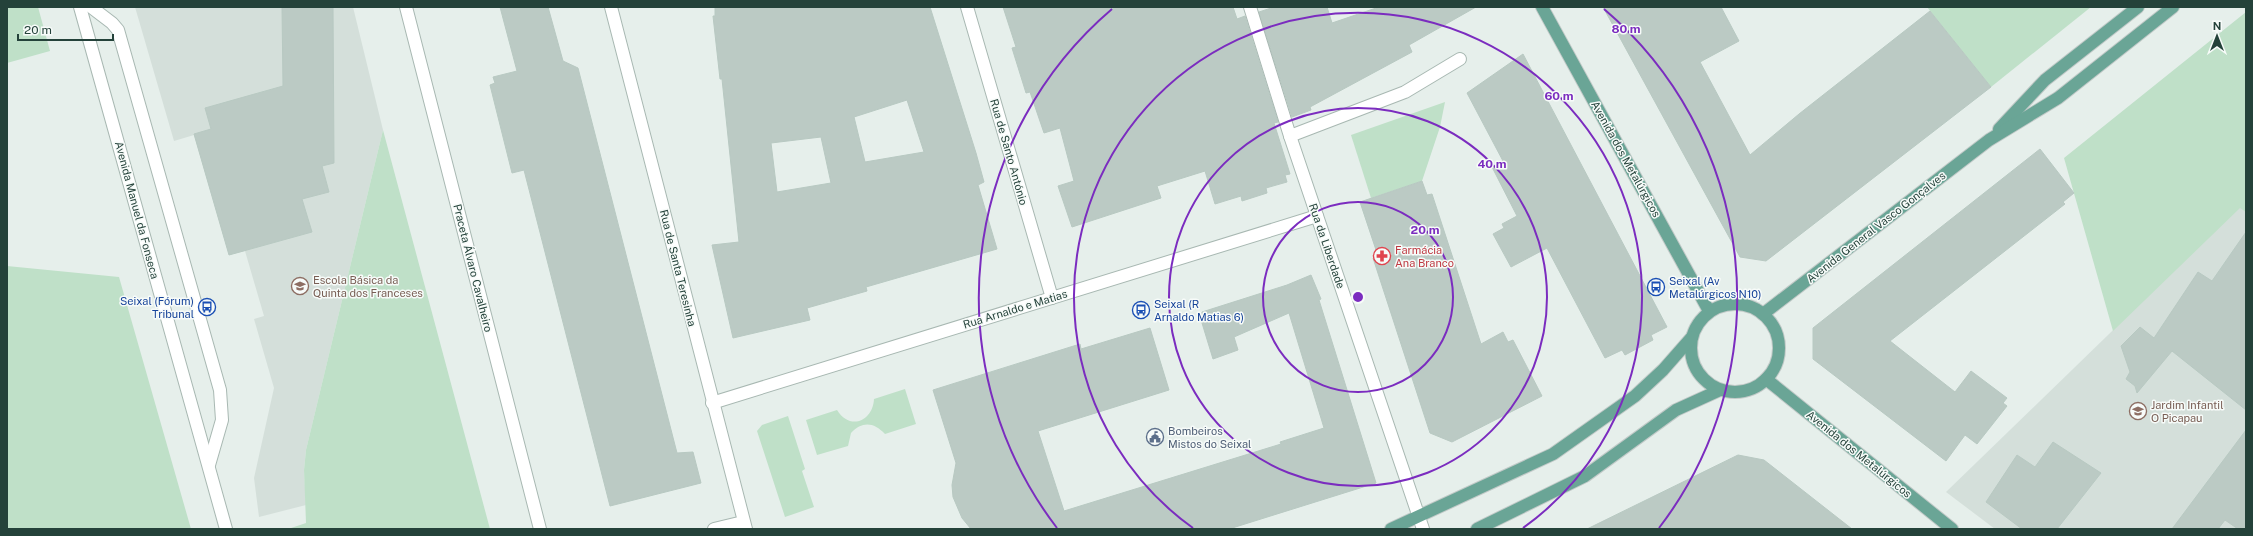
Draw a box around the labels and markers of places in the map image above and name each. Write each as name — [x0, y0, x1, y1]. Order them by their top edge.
place label: Farmácia Ana Branco — [1395, 244, 1454, 269]
pharmacy icon: Farmácia Ana Branco — [1372, 246, 1392, 266]
place label: Escola Básica da Quinta dos Franceses — [313, 274, 423, 299]
place label: Seixal (Av Metalúrgicos N10) — [1669, 275, 1762, 300]
school or university icon: Escola Básica da Quinta dos Franceses — [290, 276, 310, 296]
bus stop icon: Seixal (Av Metalúrgicos N10) — [1646, 277, 1666, 297]
centre of rings — [1351, 290, 1365, 304]
place label: Seixal (Fórum) Tribunal — [120, 295, 194, 320]
bus stop icon: Seixal (Fórum) Tribunal — [197, 297, 217, 317]
place label: Seixal (R Arnaldo Matias 6) — [1154, 298, 1244, 323]
bus stop icon: Seixal (R Arnaldo Matias 6) — [1131, 300, 1151, 320]
place label: Jardim Infantil O Picapau — [2151, 399, 2223, 424]
school or university icon: Jardim Infantil O Picapau — [2128, 401, 2148, 421]
place label: Bombeiros Mistos do Seixal — [1168, 425, 1251, 450]
public building icon: Bombeiros Mistos do Seixal — [1145, 427, 1165, 447]

